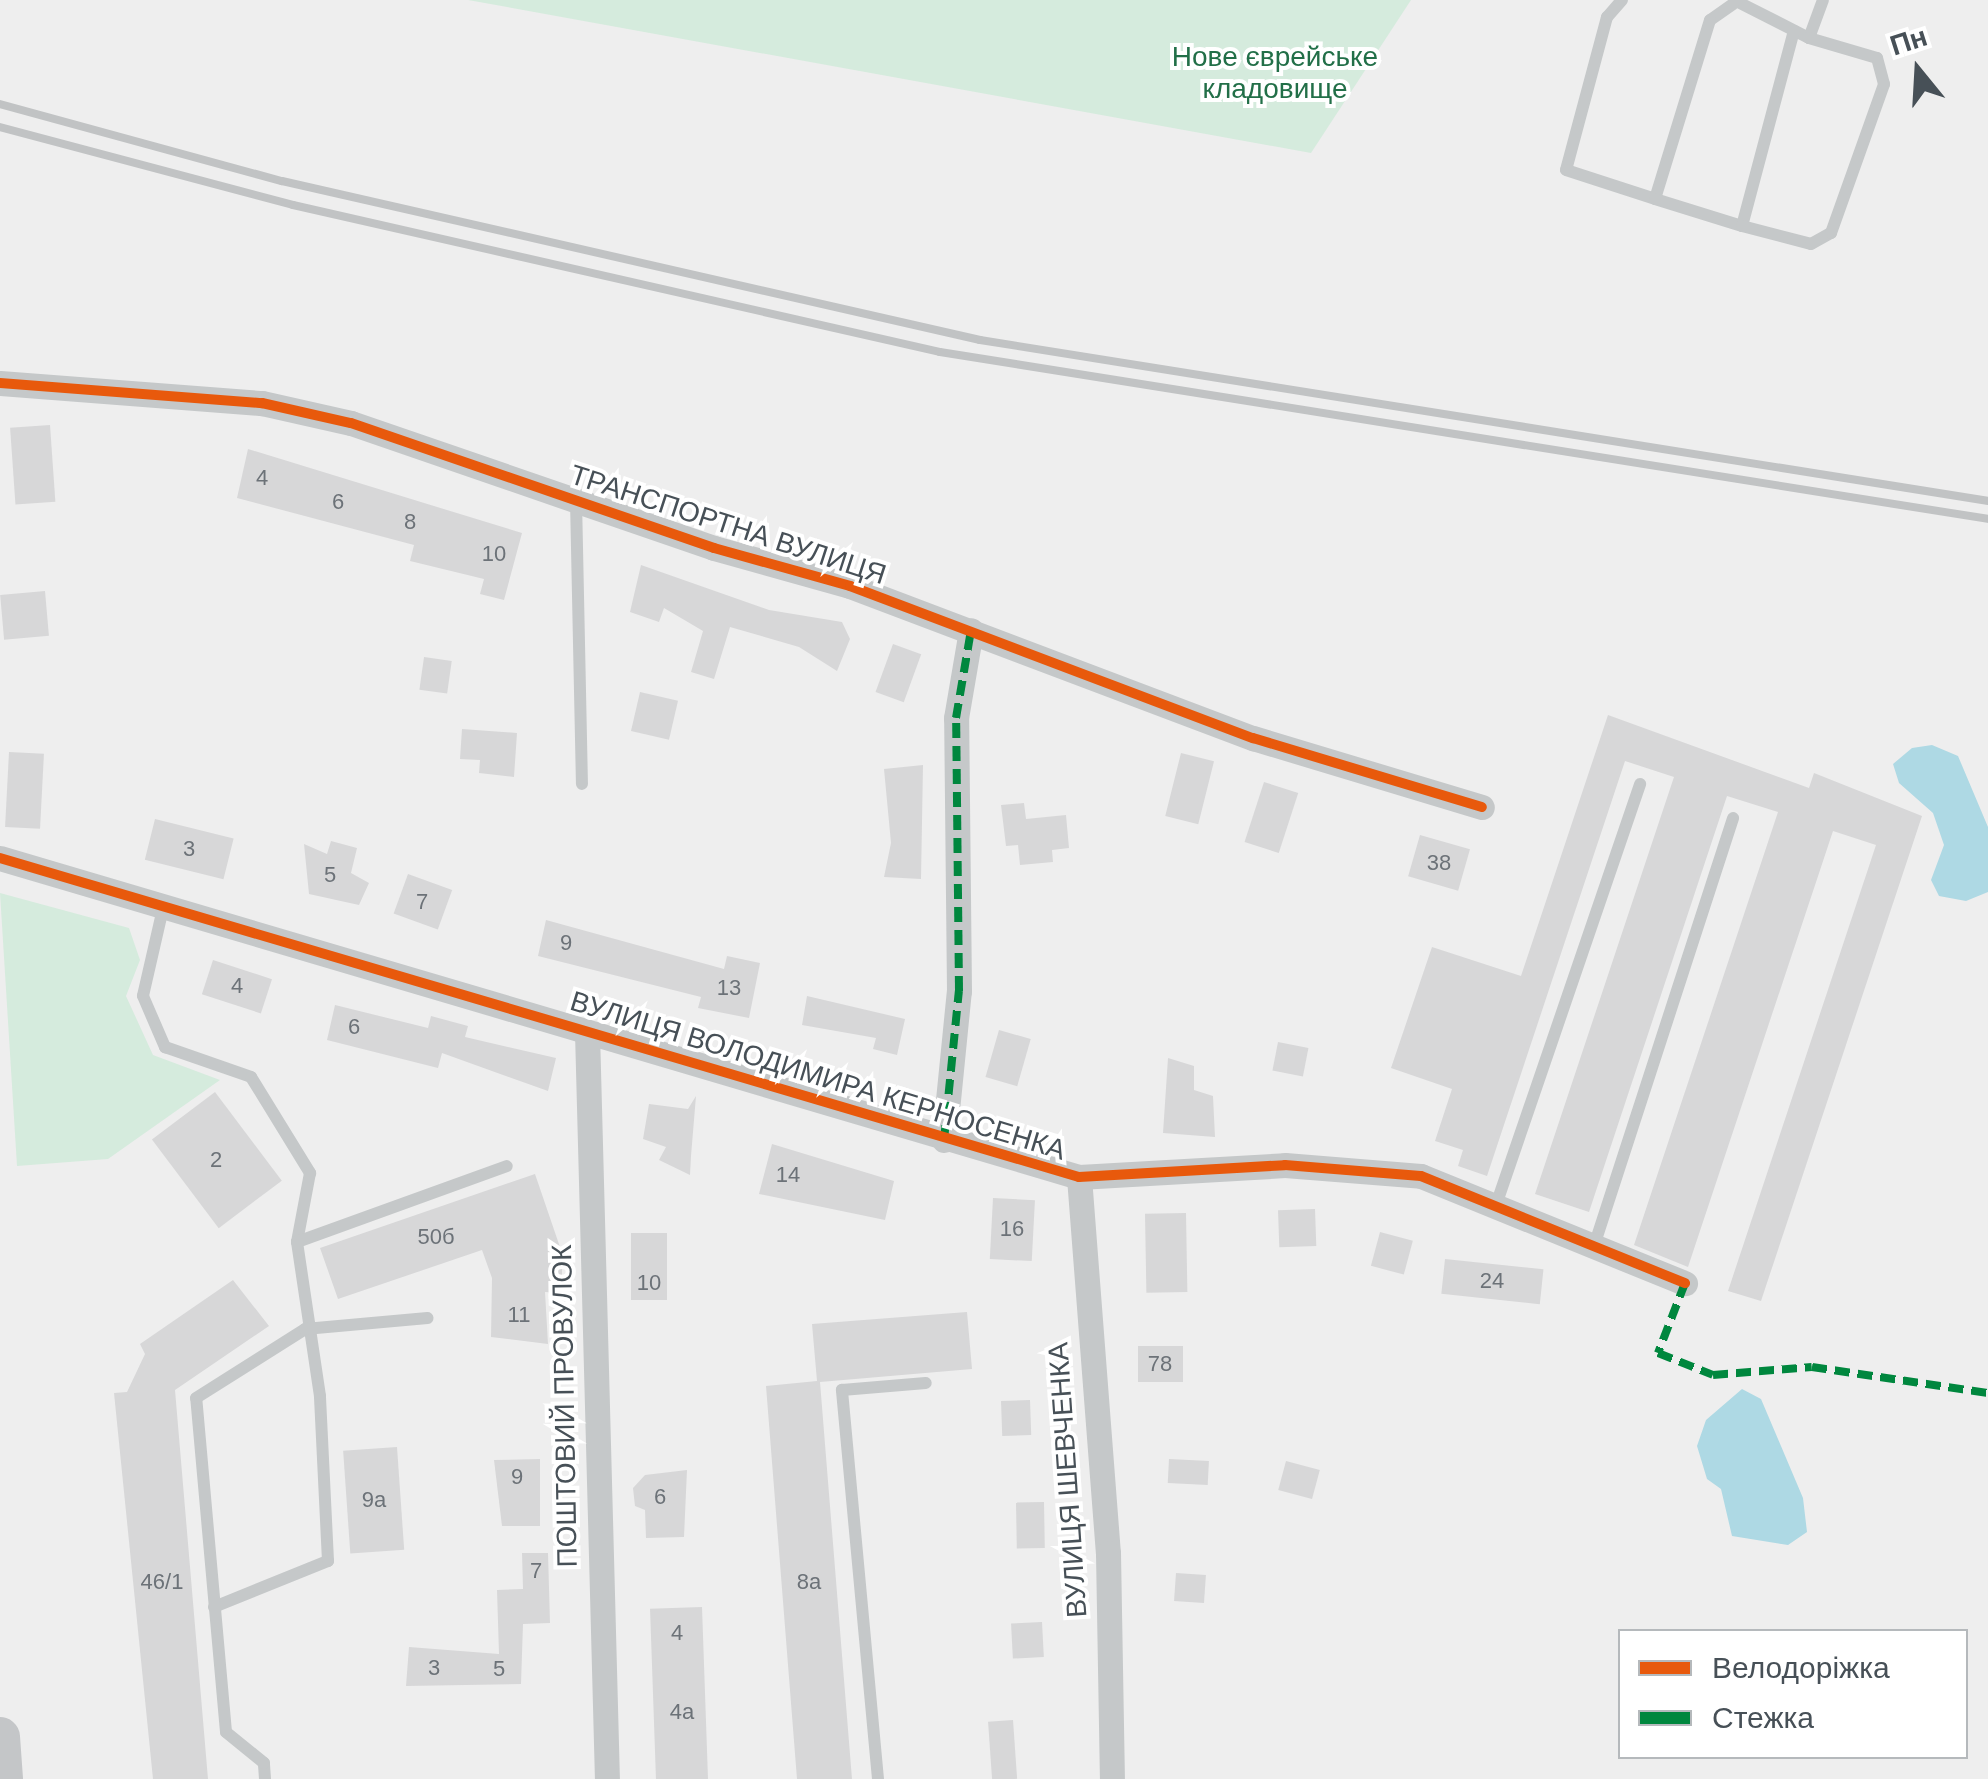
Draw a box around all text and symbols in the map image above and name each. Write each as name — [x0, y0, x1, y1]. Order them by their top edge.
north arrow — [1868, 20, 1968, 120]
text: Пн — [1886, 21, 1931, 61]
park label: Нове єврейське кладовище — [1172, 40, 1378, 106]
street label: ТРАНСПОРТНА ВУЛИЦЯ — [566, 458, 890, 592]
house number: 4 — [256, 465, 268, 491]
house number: 6 — [332, 489, 344, 515]
house number: 8 — [404, 509, 416, 535]
house number: 10 — [482, 541, 506, 567]
house number: 3 — [183, 836, 195, 862]
house number: 38 — [1427, 850, 1451, 876]
house number: 5 — [324, 862, 336, 888]
house number: 7 — [416, 889, 428, 915]
house number: 9 — [560, 930, 572, 956]
house number: 4 — [231, 973, 243, 999]
house number: 13 — [717, 975, 741, 1001]
street label: ВУЛИЦЯ ВОЛОДИМИРА КЕРНОСЕНКА — [566, 984, 1070, 1168]
house number: 6 — [348, 1014, 360, 1040]
house number: 2 — [210, 1147, 222, 1173]
house number: 14 — [776, 1162, 800, 1188]
house number: 16 — [1000, 1216, 1024, 1242]
house number: 50б — [417, 1224, 455, 1250]
street label: ПОШТОВИЙ ПРОВУЛОК — [545, 1244, 585, 1568]
house number: 24 — [1480, 1268, 1504, 1294]
house number: 10 — [637, 1270, 661, 1296]
house number: 11 — [508, 1302, 530, 1328]
street label: ВУЛИЦЯ ШЕВЧЕНКА — [1042, 1341, 1094, 1619]
house number: 78 — [1148, 1351, 1172, 1377]
house number: 9 — [511, 1464, 523, 1490]
house number: 6 — [654, 1484, 666, 1510]
house number: 9а — [362, 1487, 386, 1513]
house number: 7 — [530, 1558, 542, 1584]
house number: 46/1 — [141, 1569, 183, 1595]
house number: 8а — [797, 1569, 821, 1595]
house number: 4 — [671, 1620, 683, 1646]
legend — [1618, 1629, 1968, 1759]
text: Велодоріжка — [1712, 1651, 1890, 1684]
house number: 3 — [428, 1655, 440, 1681]
house number: 5 — [493, 1656, 505, 1682]
house number: 4а — [670, 1699, 694, 1725]
text: Стежка — [1712, 1701, 1814, 1734]

